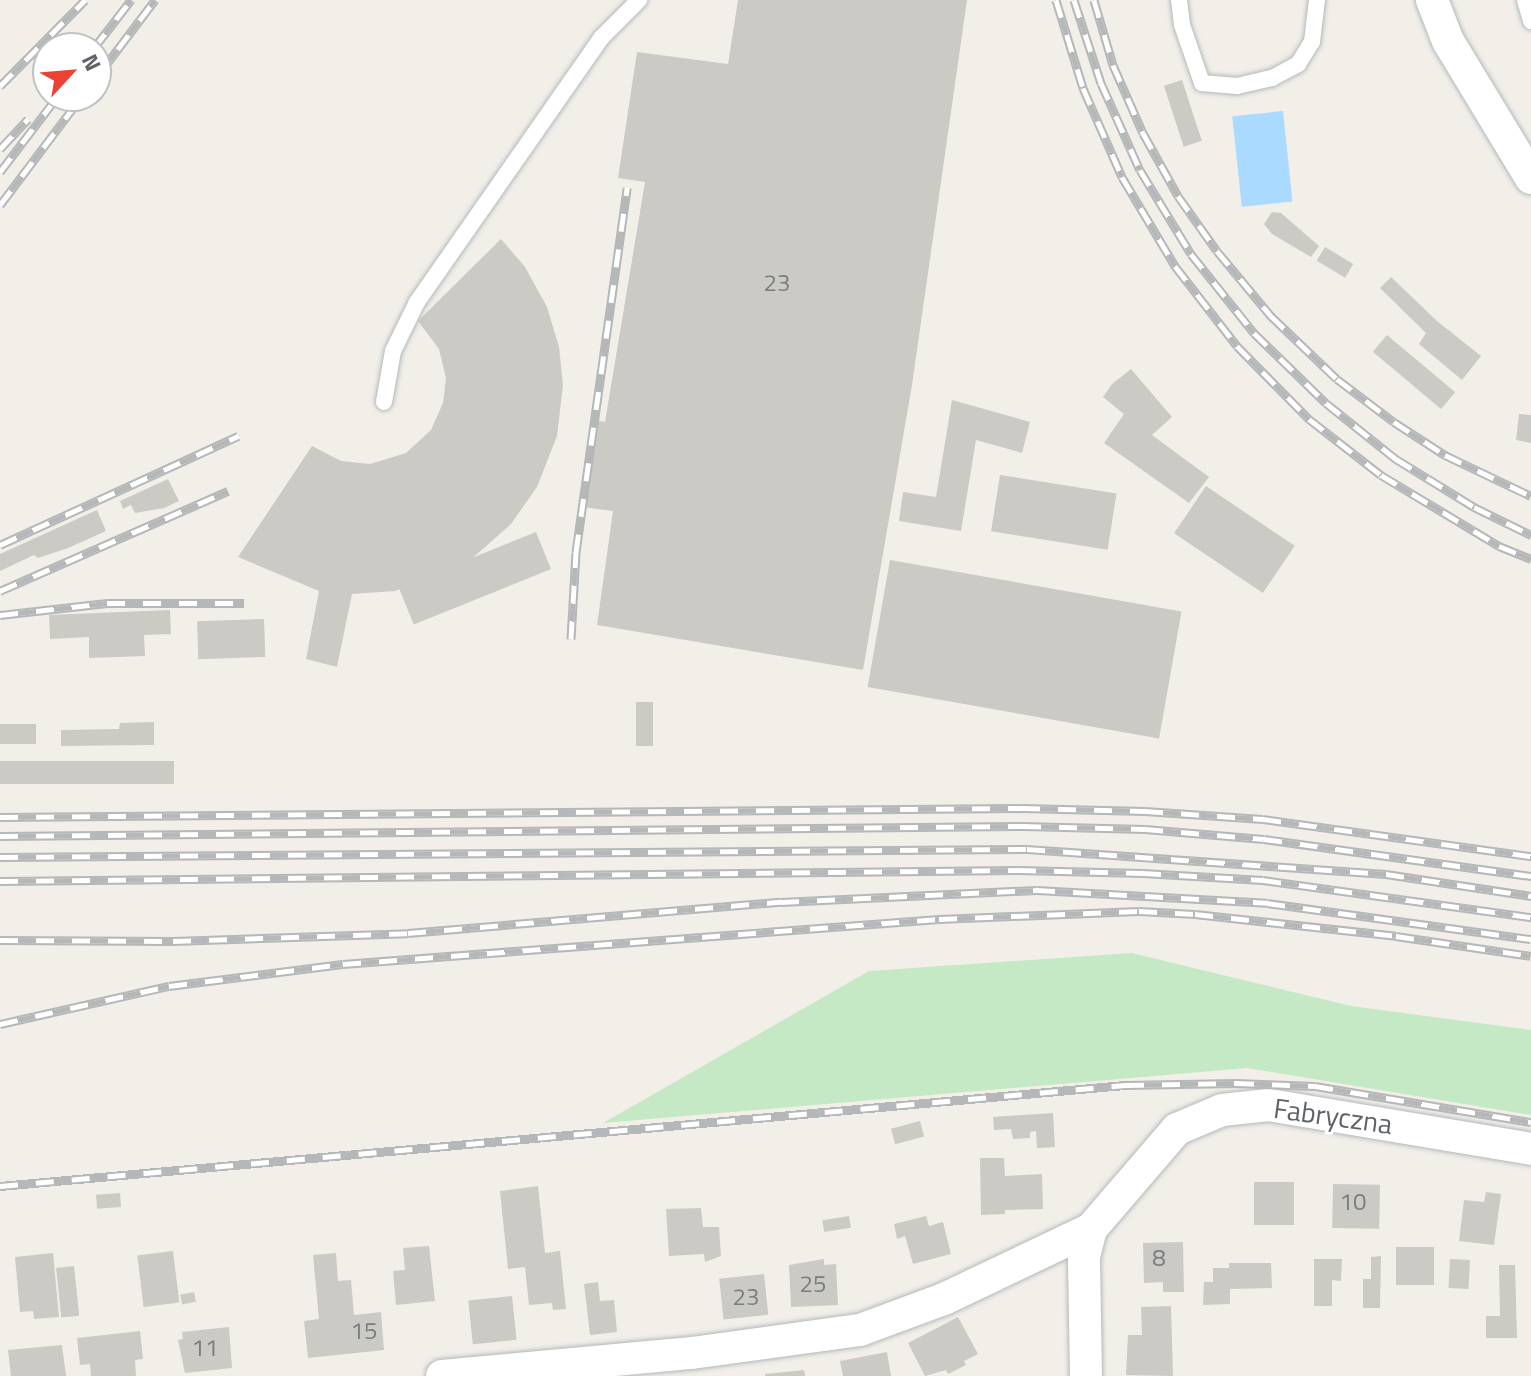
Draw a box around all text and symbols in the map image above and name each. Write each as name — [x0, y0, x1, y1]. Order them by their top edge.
north arrow — [32, 32, 112, 112]
text: N — [73, 48, 110, 77]
house number: 23 — [764, 269, 790, 297]
street label: Fabryczna — [1271, 1091, 1395, 1141]
house number: 10 — [1340, 1188, 1366, 1216]
house number: 8 — [1152, 1244, 1166, 1272]
house number: 25 — [800, 1270, 826, 1298]
house number: 23 — [733, 1283, 759, 1311]
house number: 15 — [351, 1317, 377, 1345]
house number: 11 — [192, 1334, 218, 1362]

